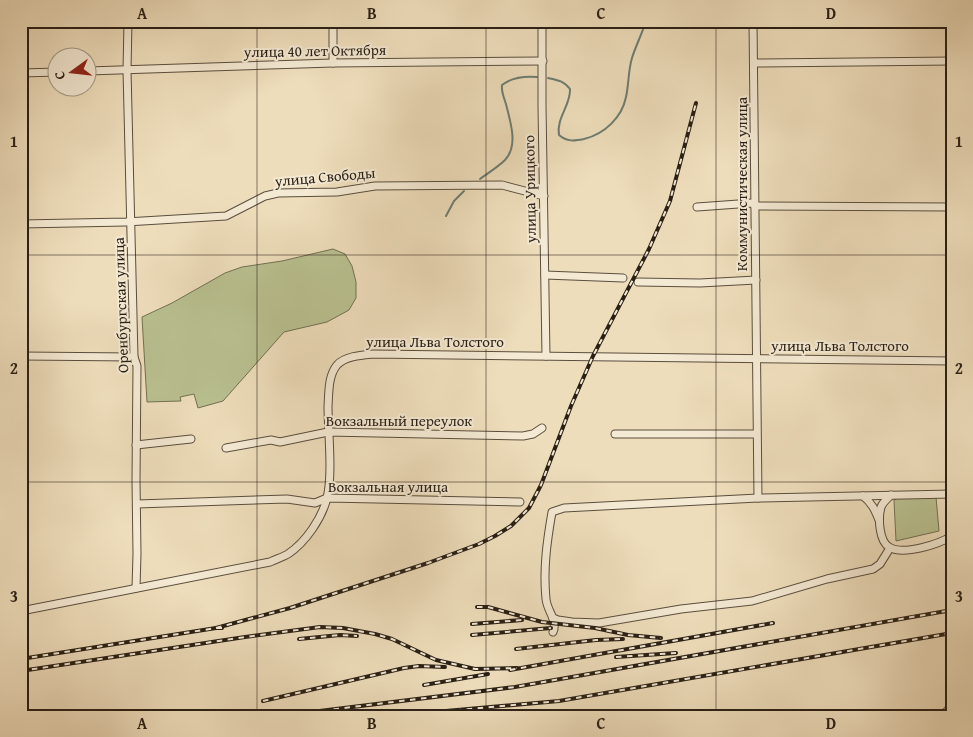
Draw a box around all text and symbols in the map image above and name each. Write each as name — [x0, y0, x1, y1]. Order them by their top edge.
text: A — [137, 1, 148, 25]
text: B — [367, 1, 377, 25]
text: C — [596, 1, 606, 25]
text: D — [826, 1, 836, 25]
street label: улица 40 лет Октября — [243, 39, 387, 62]
north arrow — [48, 48, 98, 98]
text: С — [49, 69, 70, 82]
street label: Коммунистическая улица — [731, 96, 752, 271]
text: 1 — [10, 129, 18, 153]
text: 1 — [955, 129, 963, 153]
street label: улица Урицкого — [518, 134, 541, 244]
street label: улица Свободы — [273, 162, 377, 191]
street label: Оренбургская улица — [108, 236, 133, 373]
street label: улица Льва Толстого — [365, 331, 504, 352]
street label: улица Льва Толстого — [770, 335, 909, 356]
text: 2 — [10, 356, 18, 380]
text: 2 — [955, 356, 963, 380]
street label: Вокзальный переулок — [326, 410, 472, 431]
street label: Вокзальная улица — [328, 476, 449, 497]
text: 3 — [10, 584, 18, 608]
text: 3 — [955, 584, 963, 608]
text: A — [137, 711, 148, 735]
text: B — [367, 711, 377, 735]
text: C — [596, 711, 606, 735]
text: D — [826, 711, 836, 735]

